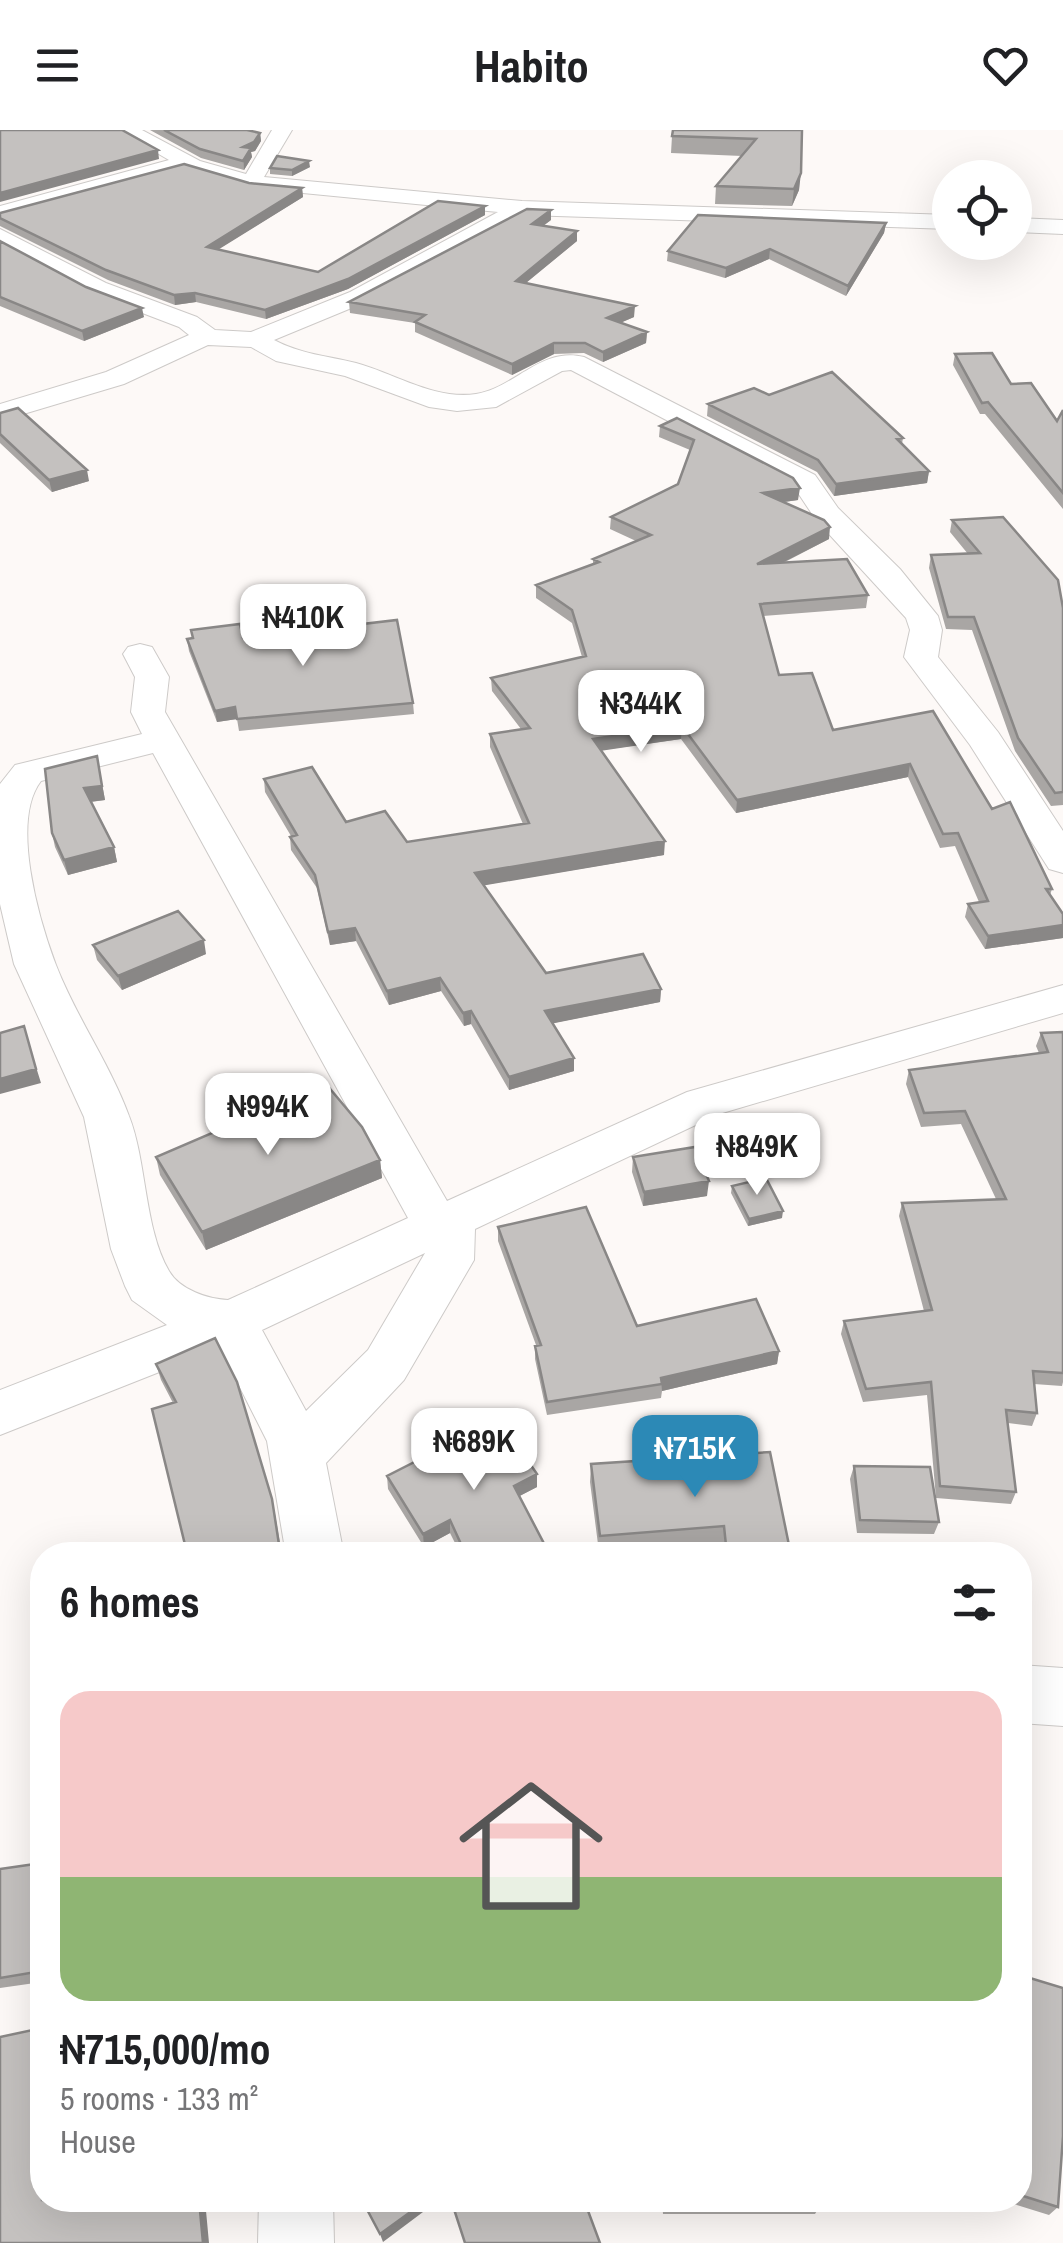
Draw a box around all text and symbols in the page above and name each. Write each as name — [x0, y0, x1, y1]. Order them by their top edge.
text: Habito — [474, 35, 589, 96]
icon: menu — [30, 38, 85, 93]
icon: heart — [978, 38, 1033, 93]
map controls — [932, 160, 1032, 260]
button: locate — [932, 160, 1032, 260]
pin: ₦410K — [233, 584, 373, 669]
text: ₦410K — [262, 595, 344, 638]
pin: ₦344K — [571, 670, 711, 755]
text: ₦344K — [600, 681, 682, 724]
pin: ₦994K — [198, 1073, 338, 1158]
text: ₦994K — [227, 1084, 309, 1127]
pin: ₦849K — [687, 1113, 827, 1198]
text: ₦849K — [716, 1124, 798, 1167]
pin: ₦689K — [404, 1408, 544, 1493]
pin: ₦715K — [625, 1415, 765, 1500]
text: ₦689K — [433, 1419, 515, 1462]
text: ₦715K — [654, 1426, 736, 1469]
text: 6 homes — [60, 1574, 200, 1630]
icon: filters — [947, 1575, 1002, 1630]
icon: home — [441, 1756, 621, 1936]
text: ₦715,000/mo — [60, 2021, 271, 2077]
text: 5 rooms · 133 m² — [60, 2077, 258, 2120]
text: House — [60, 2120, 136, 2163]

